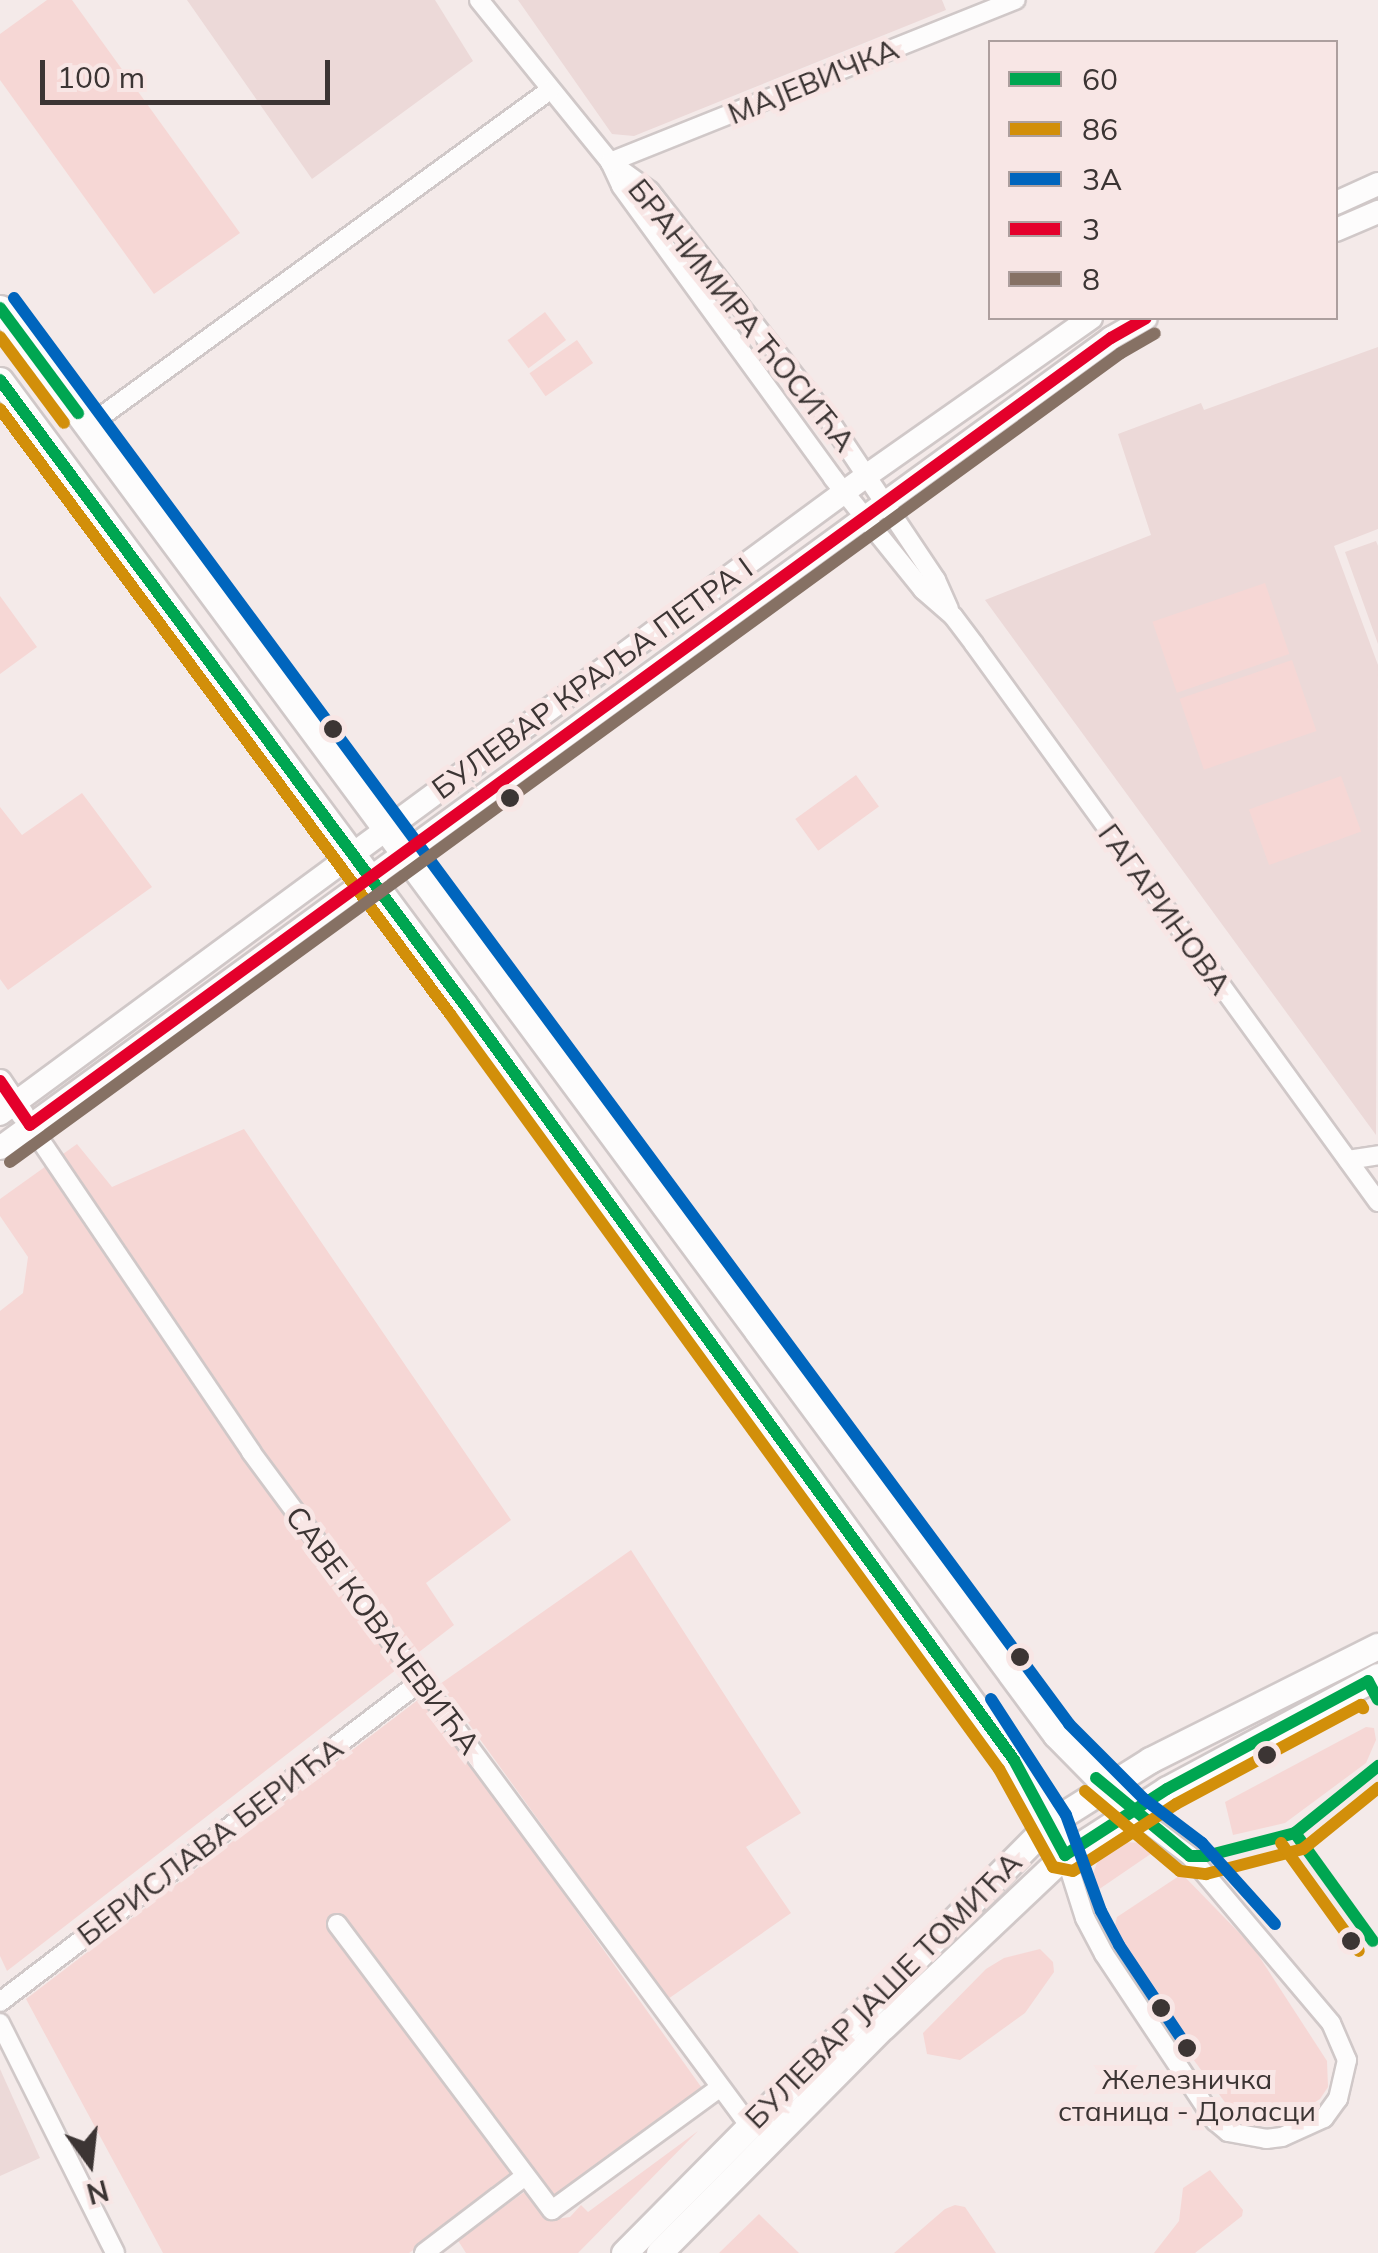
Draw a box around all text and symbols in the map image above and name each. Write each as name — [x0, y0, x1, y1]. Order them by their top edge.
street label: МАЈЕВИЧКА — [722, 30, 904, 132]
scale bar — [45, 40, 335, 102]
legend — [988, 40, 1338, 320]
text: 100 m — [57, 58, 145, 96]
text: 60 — [1082, 60, 1118, 98]
text: 86 — [1082, 110, 1118, 148]
text: 3A — [1082, 160, 1122, 198]
street label: БРАНИМИРА ЋОСИЋА — [621, 171, 863, 459]
text: 3 — [1082, 210, 1100, 248]
text: 8 — [1082, 260, 1100, 298]
street label: БУЛЕВАР КРАЉА ПЕТРА I — [425, 550, 759, 806]
unlabelled marker — [323, 719, 343, 739]
unlabelled marker — [500, 788, 520, 808]
street label: ГАГАРИНОВА — [1091, 817, 1239, 1001]
street label: САВЕ КОВАЧЕВИЋА — [278, 1499, 488, 1761]
unlabelled marker — [1010, 1647, 1030, 1667]
street label: БЕРИСЛАВА БЕРИЋА — [70, 1729, 350, 1953]
unlabelled marker — [1257, 1745, 1277, 1765]
street label: БУЛЕВАР ЈАШЕ ТОМИЋА — [737, 1844, 1029, 2136]
unlabelled marker — [1341, 1931, 1361, 1951]
unlabelled marker — [1151, 1998, 1171, 2018]
marker: Железничка станица - Доласци — [1177, 2038, 1197, 2058]
place label: Железничка станица - Доласци — [1058, 2062, 1316, 2128]
north arrow — [40, 2113, 140, 2213]
text: N — [83, 2173, 113, 2212]

